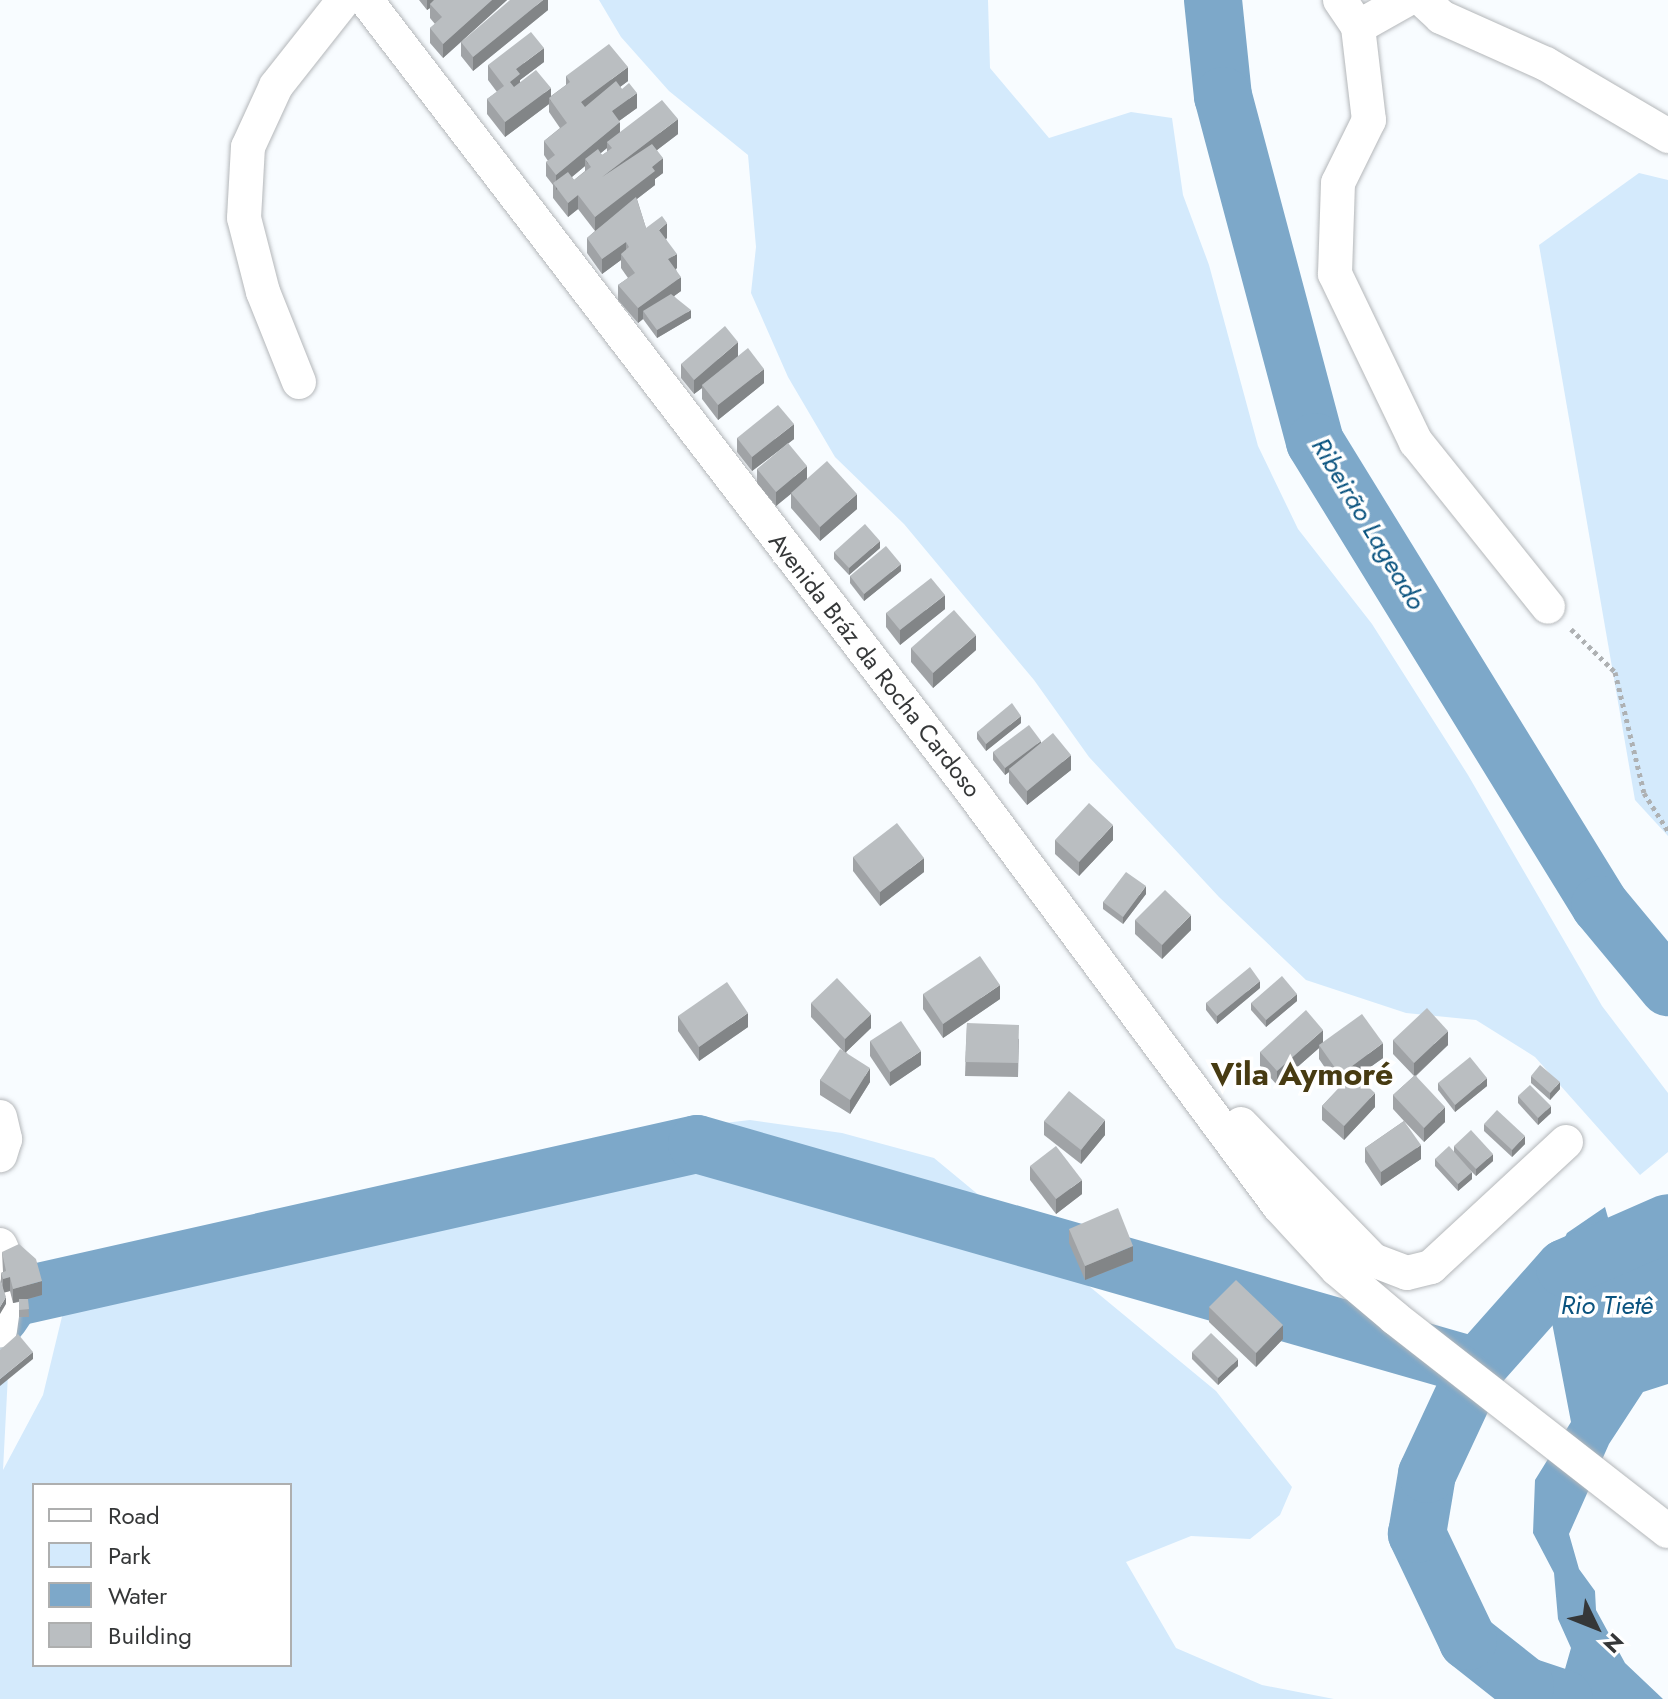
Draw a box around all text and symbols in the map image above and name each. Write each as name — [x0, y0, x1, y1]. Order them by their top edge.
water label: Ribeirão Lageado — [1304, 432, 1432, 616]
street label: Avenida Bráz da Rocha Cardoso — [763, 527, 987, 803]
district label: Vila Aymoré — [1211, 1055, 1393, 1093]
water label: Rio Tietê — [1561, 1290, 1653, 1322]
legend — [32, 1483, 292, 1667]
text: Road — [108, 1498, 160, 1533]
text: Park — [108, 1538, 151, 1573]
text: Water — [108, 1578, 167, 1613]
north arrow — [1556, 1587, 1636, 1667]
text: Building — [108, 1618, 192, 1653]
text: N — [1596, 1626, 1631, 1661]

